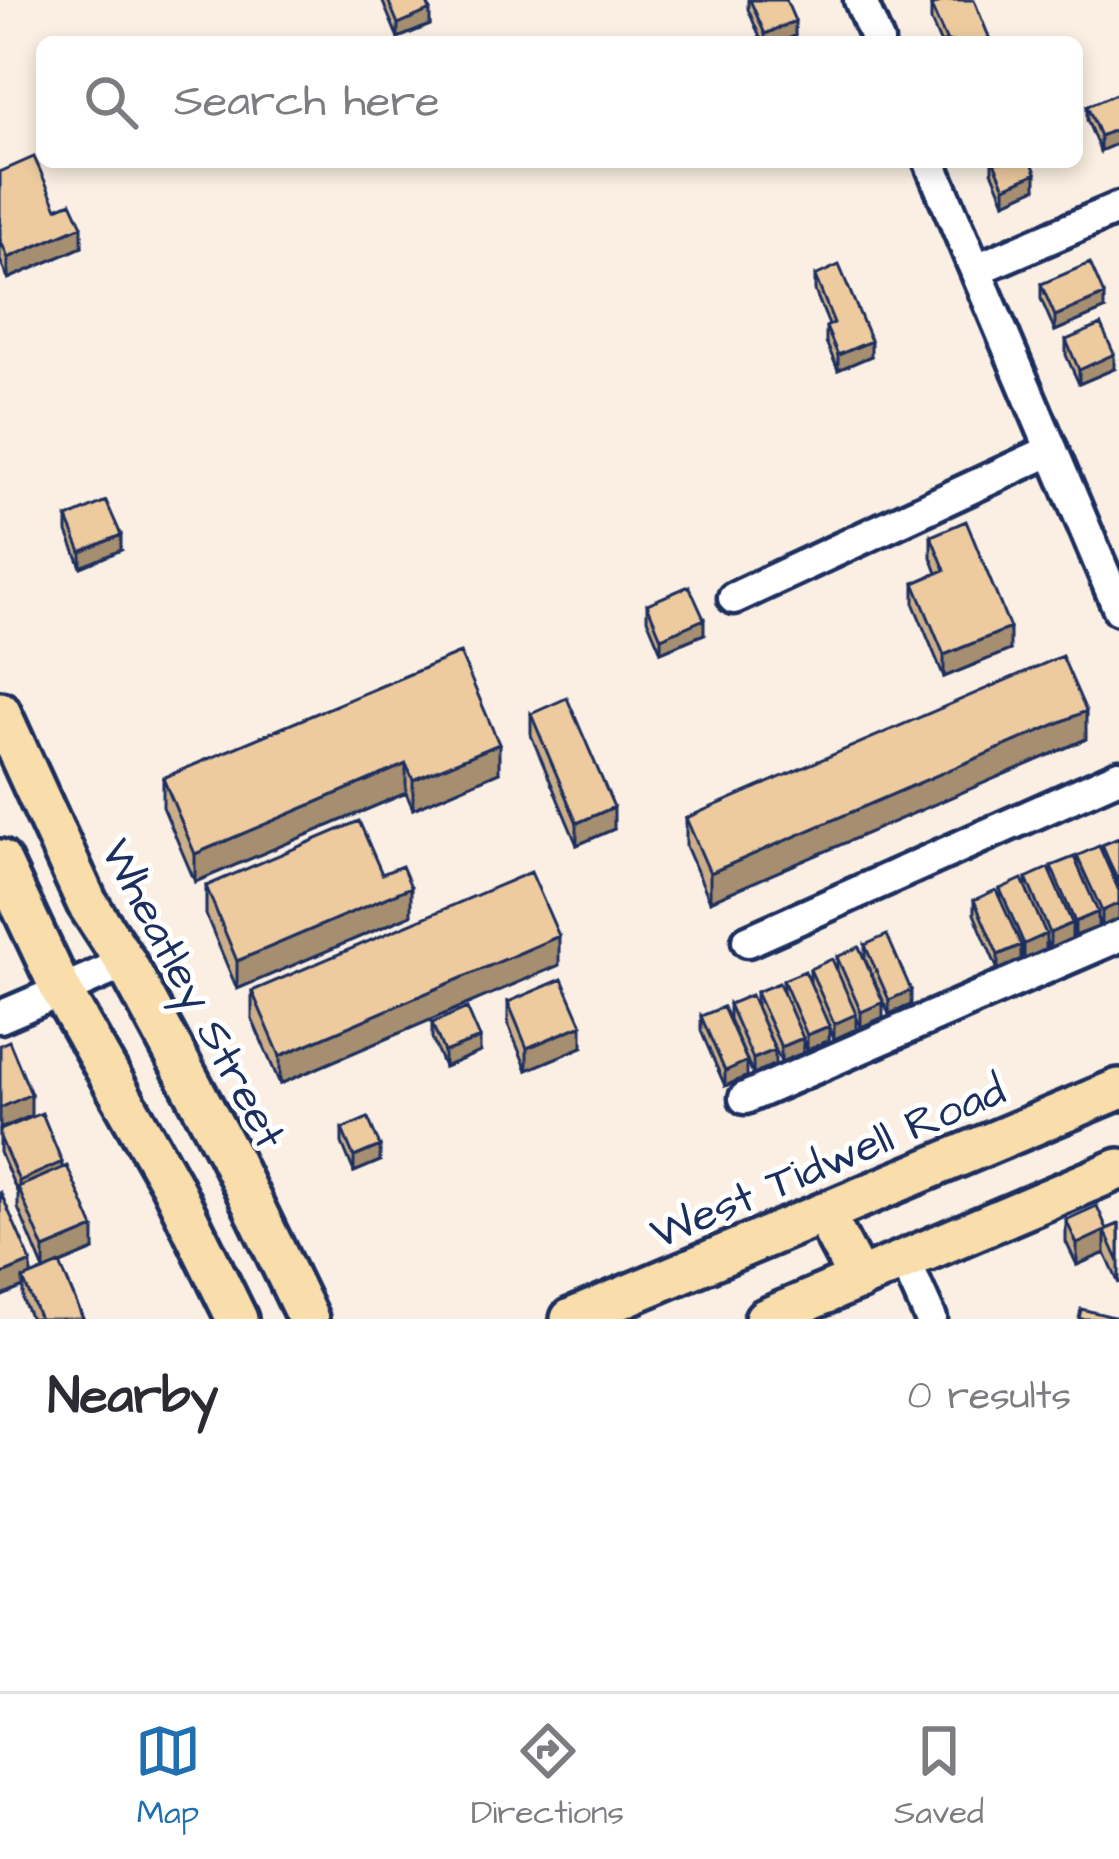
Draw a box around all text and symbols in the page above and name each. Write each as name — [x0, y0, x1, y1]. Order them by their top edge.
search box — [36, 36, 1083, 168]
icon: search — [78, 69, 144, 135]
text: Search here — [174, 71, 440, 133]
street label: Wheatley Street — [84, 828, 300, 1161]
street label: West Tidwell Road — [641, 1060, 1015, 1265]
text: Nearby — [48, 1362, 218, 1433]
text: 0 results — [907, 1370, 1071, 1424]
tab: Map — [135, 1718, 201, 1836]
tab: Directions — [471, 1718, 624, 1836]
tab: Saved — [894, 1718, 984, 1836]

